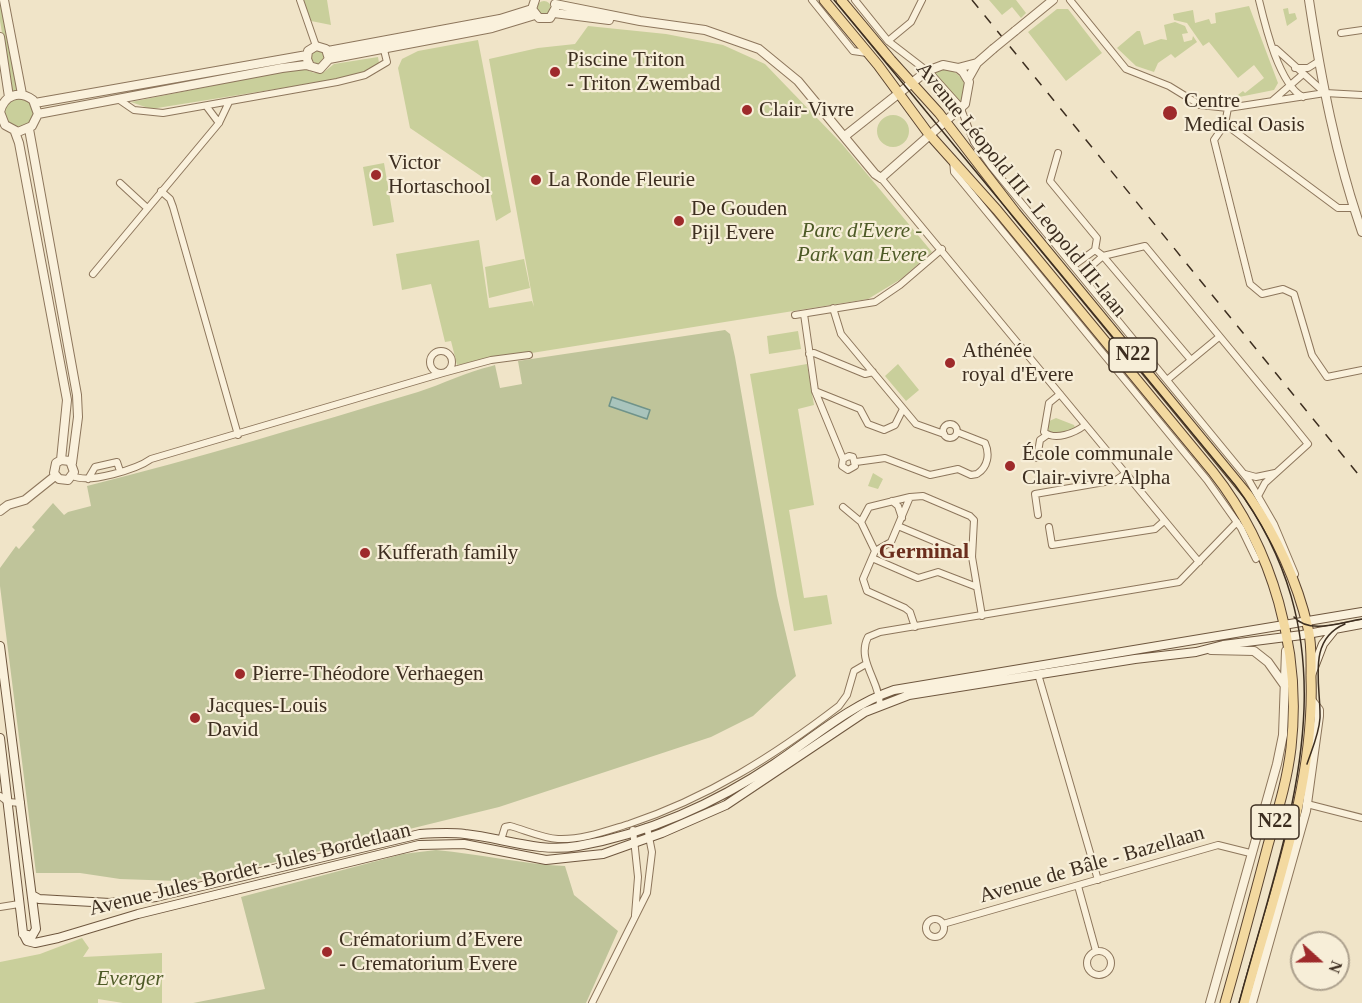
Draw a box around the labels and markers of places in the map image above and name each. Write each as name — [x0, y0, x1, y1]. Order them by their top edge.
place label: Piscine Triton - Triton Zwembad — [567, 47, 720, 97]
marker: Piscine Triton - Triton Zwembad — [548, 65, 562, 79]
place label: Centre Medical Oasis — [1184, 88, 1305, 138]
place label: Clair-Vivre — [759, 97, 854, 123]
marker: Clair-Vivre — [740, 103, 754, 117]
marker: Centre Medical Oasis — [1161, 104, 1179, 122]
place label: Victor Hortaschool — [388, 150, 491, 200]
place label: La Ronde Fleurie — [548, 167, 695, 193]
marker: Victor Hortaschool — [369, 168, 383, 182]
marker: La Ronde Fleurie — [529, 173, 543, 187]
place label: De Gouden Pijl Evere — [691, 196, 787, 246]
marker: De Gouden Pijl Evere — [672, 214, 686, 228]
place label: Athénée royal d'Evere — [962, 338, 1074, 388]
marker: Athénée royal d'Evere — [943, 356, 957, 370]
place label: École communale Clair-vivre Alpha — [1022, 441, 1173, 491]
marker: École communale Clair-vivre Alpha — [1003, 459, 1017, 473]
place label: Kufferath family — [377, 540, 518, 566]
marker: Kufferath family — [358, 546, 372, 560]
place label: Pierre-Théodore Verhaegen — [252, 661, 483, 687]
marker: Pierre-Théodore Verhaegen — [233, 667, 247, 681]
place label: Jacques-Louis David — [207, 693, 327, 743]
marker: Jacques-Louis David — [188, 711, 202, 725]
place label: Crématorium d’Evere - Crematorium Evere — [339, 927, 523, 977]
marker: Crématorium d’Evere - Crematorium Evere — [320, 945, 334, 959]

